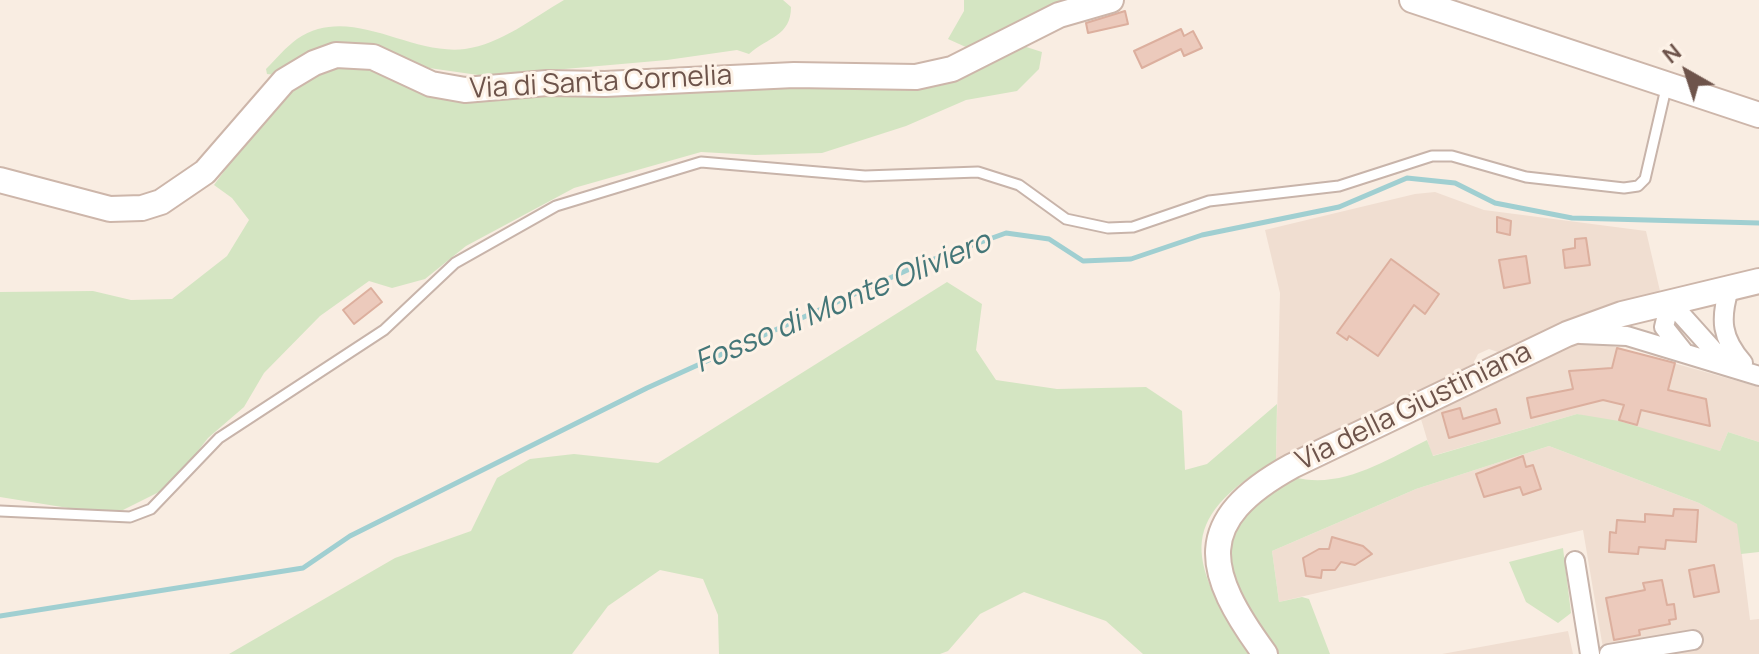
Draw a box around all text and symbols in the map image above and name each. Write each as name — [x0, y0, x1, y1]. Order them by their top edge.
north arrow — [1647, 32, 1727, 112]
text: N — [1656, 37, 1687, 70]
street label: Via di Santa Cornelia — [469, 59, 733, 107]
water label: Fosso di Monte Oliviero — [690, 224, 996, 382]
street label: Via della Giustiniana — [1291, 335, 1537, 479]

